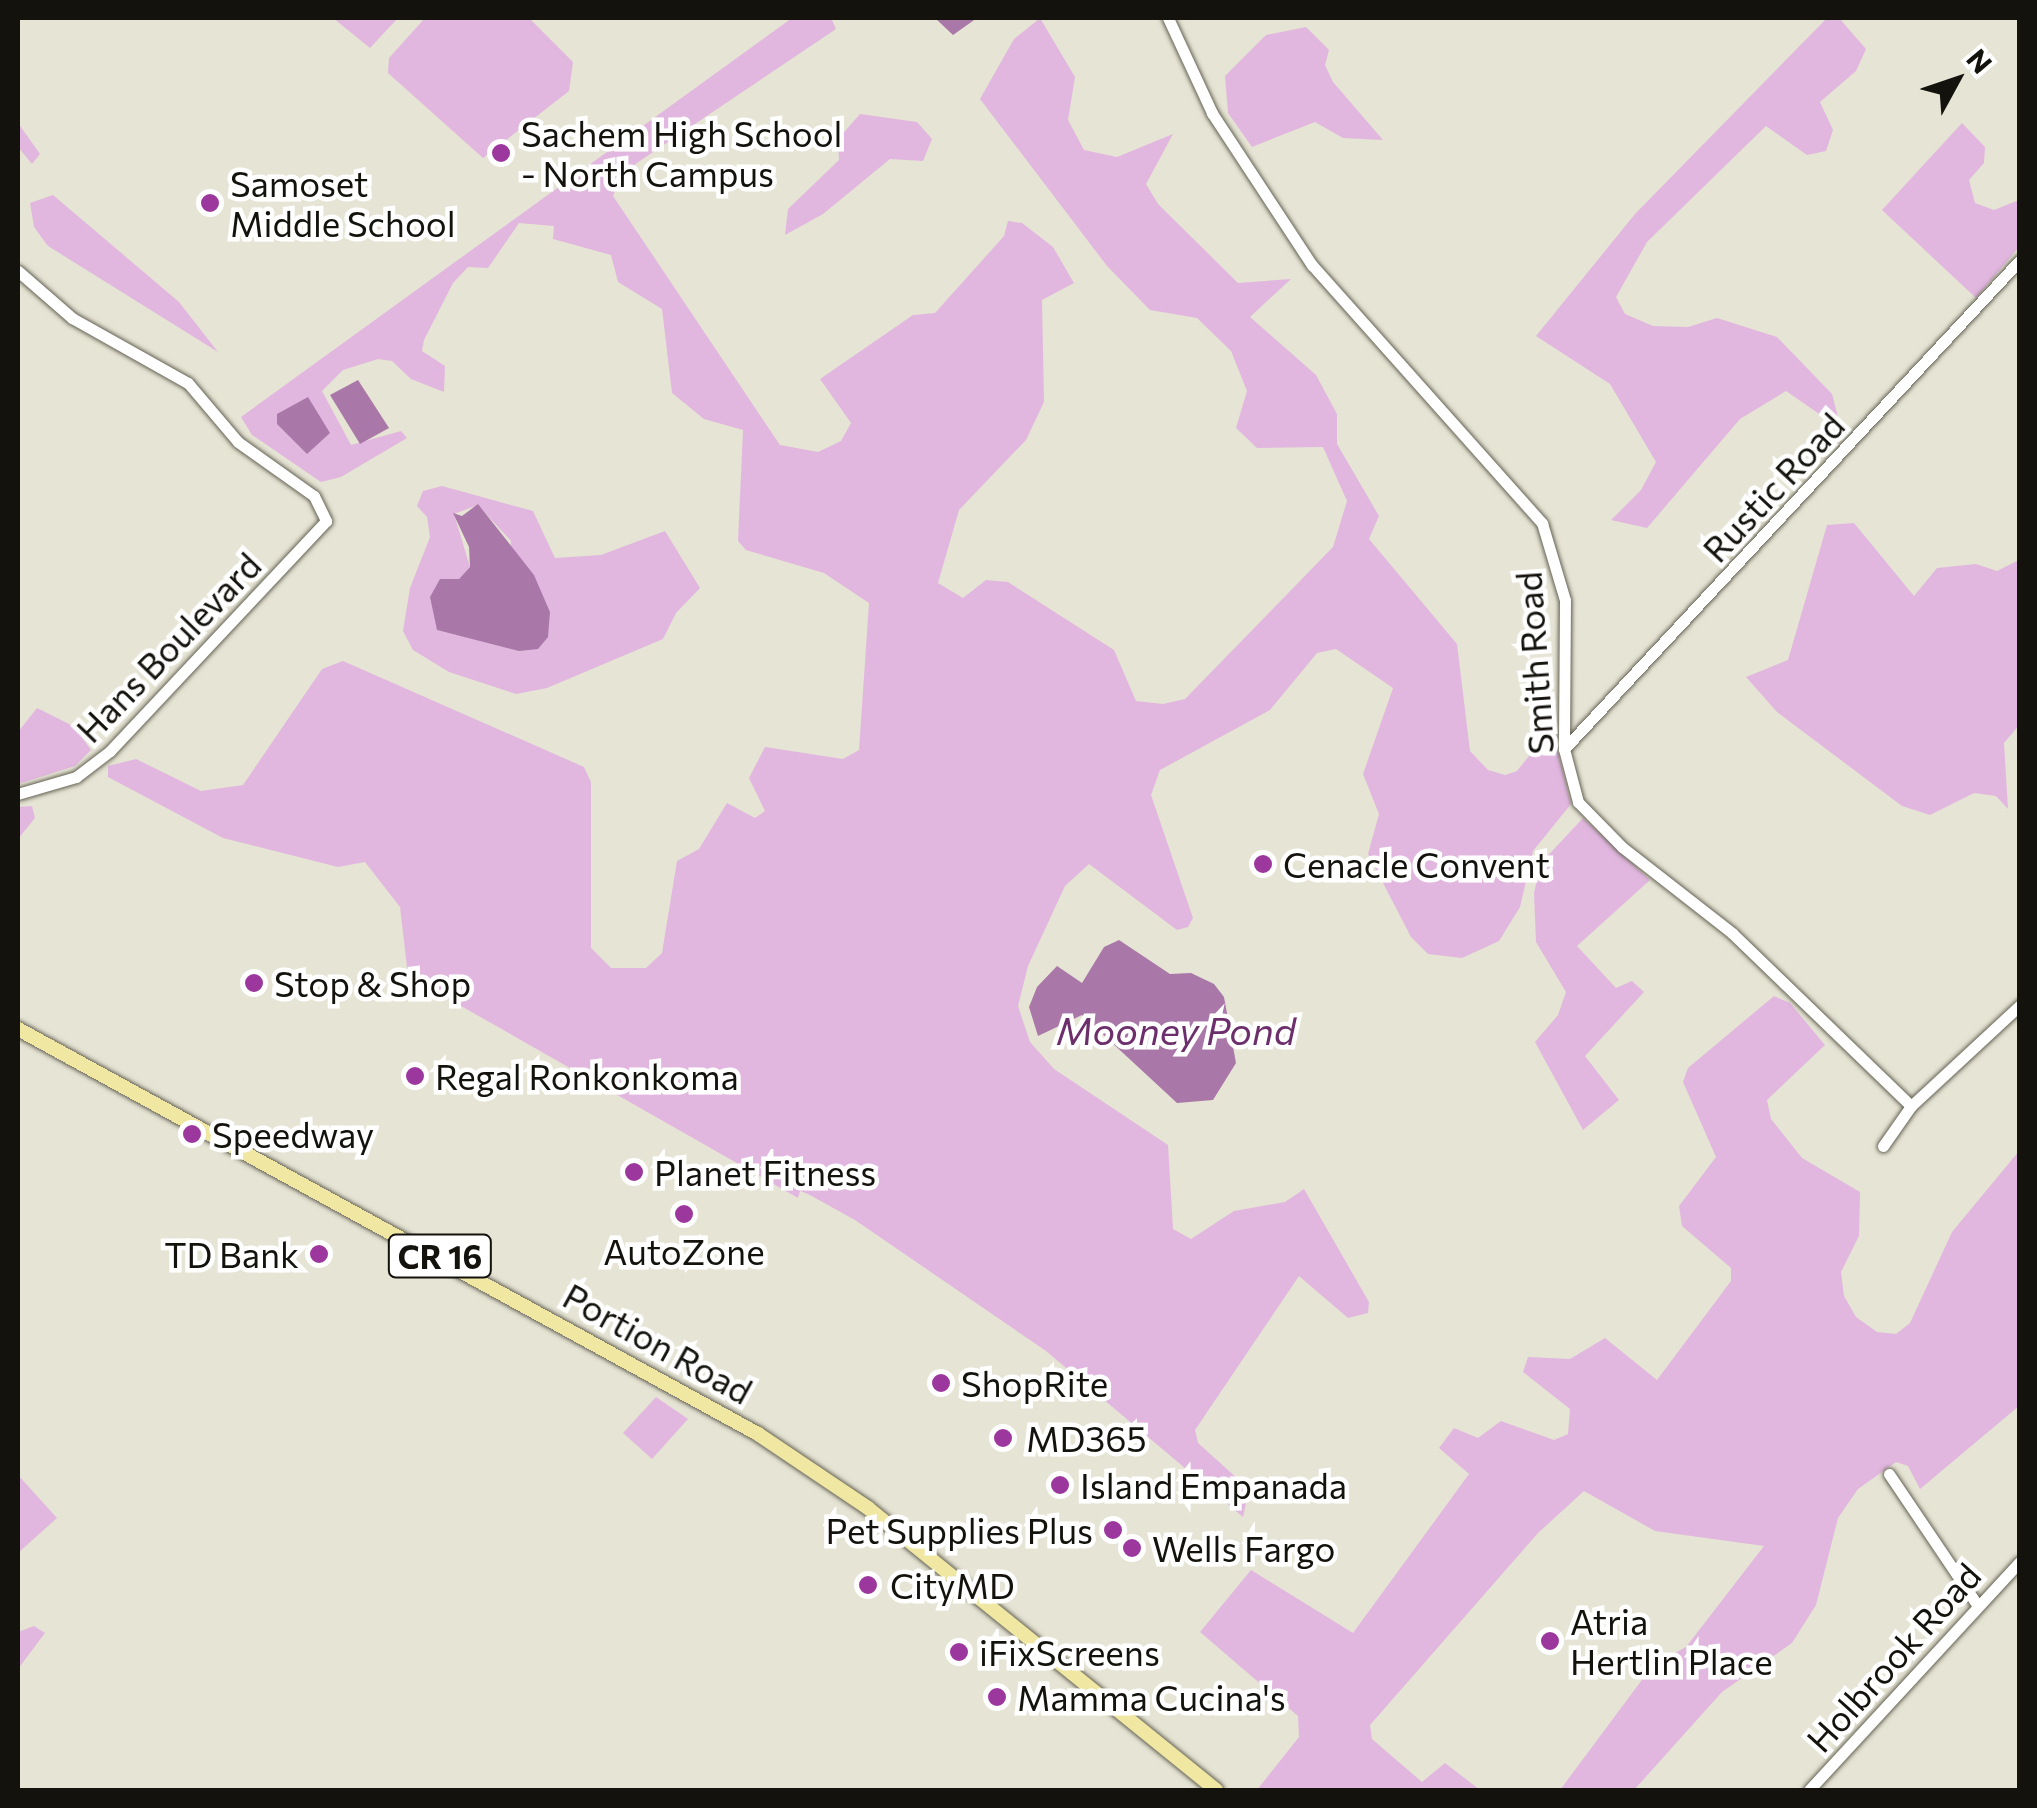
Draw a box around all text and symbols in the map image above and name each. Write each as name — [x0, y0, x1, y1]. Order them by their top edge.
north arrow — [1907, 30, 2007, 130]
text: N — [1960, 42, 2000, 80]
place label: Sachem High School - North Campus — [521, 112, 842, 194]
marker: Sachem High School - North Campus — [490, 142, 512, 164]
place label: Samoset Middle School — [230, 162, 456, 244]
marker: Samoset Middle School — [199, 192, 221, 214]
street label: Rustic Road — [1694, 404, 1852, 570]
street label: Hans Boulevard — [67, 544, 269, 750]
street label: Smith Road — [1507, 570, 1561, 756]
place label: Cenacle Convent — [1283, 843, 1550, 885]
marker: Cenacle Convent — [1252, 853, 1274, 875]
place label: Stop & Shop — [274, 962, 471, 1004]
marker: Stop & Shop — [243, 972, 265, 994]
water label: Mooney Pond — [1056, 1007, 1296, 1053]
place label: Regal Ronkonkoma — [435, 1055, 739, 1097]
marker: Regal Ronkonkoma — [404, 1065, 426, 1087]
place label: Speedway — [212, 1113, 374, 1155]
marker: Speedway — [181, 1123, 203, 1145]
place label: Planet Fitness — [654, 1151, 876, 1193]
marker: Planet Fitness — [623, 1161, 645, 1183]
marker: AutoZone — [673, 1203, 695, 1225]
road number: CR 16 — [388, 1229, 492, 1283]
place label: AutoZone — [603, 1230, 765, 1272]
place label: TD Bank — [164, 1233, 299, 1275]
marker: TD Bank — [308, 1243, 330, 1265]
street label: Portion Road — [556, 1274, 760, 1412]
place label: ShopRite — [961, 1362, 1108, 1404]
marker: ShopRite — [930, 1372, 952, 1394]
place label: MD365 — [1026, 1417, 1147, 1459]
marker: MD365 — [990, 1425, 1016, 1451]
place label: Island Empanada — [1080, 1464, 1347, 1506]
marker: Island Empanada — [1049, 1474, 1071, 1496]
place label: Pet Supplies Plus — [826, 1509, 1093, 1551]
marker: Pet Supplies Plus — [1102, 1519, 1124, 1541]
place label: Wells Fargo — [1152, 1527, 1335, 1569]
marker: Wells Fargo — [1121, 1537, 1143, 1559]
street label: Holbrook Road — [1797, 1554, 1989, 1760]
place label: CityMD — [890, 1564, 1015, 1606]
marker: CityMD — [855, 1572, 881, 1598]
place label: Atria Hertlin Place — [1570, 1600, 1773, 1682]
marker: Atria Hertlin Place — [1539, 1630, 1561, 1652]
place label: iFixScreens — [979, 1631, 1160, 1673]
marker: iFixScreens — [948, 1641, 970, 1663]
place label: Mamma Cucina's — [1017, 1676, 1286, 1718]
marker: Mamma Cucina's — [986, 1686, 1008, 1708]

